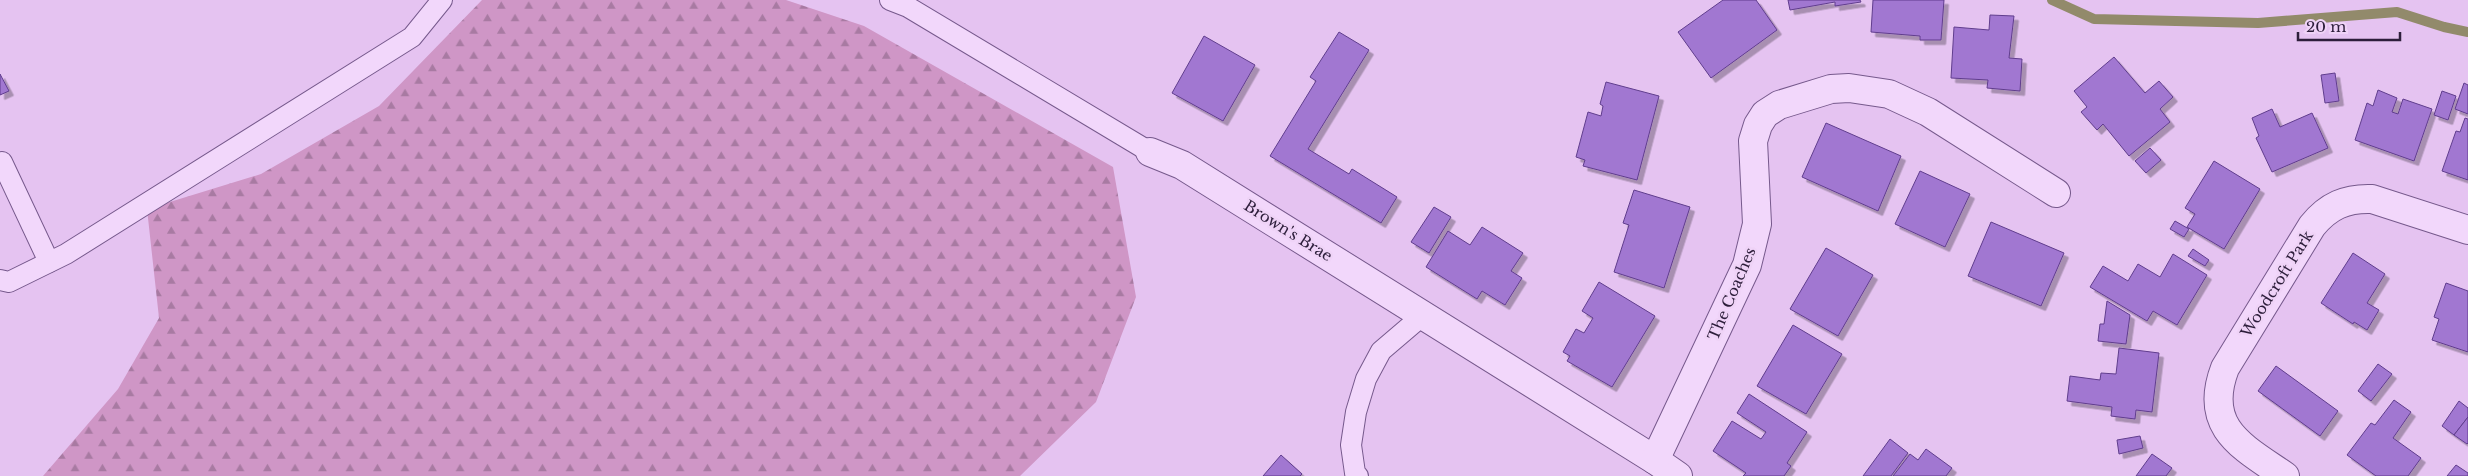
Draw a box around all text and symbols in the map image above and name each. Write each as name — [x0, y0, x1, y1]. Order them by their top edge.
scale bar — [2298, 10, 2400, 42]
text: 20 m — [2306, 17, 2346, 36]
street label: Brown's Brae — [1241, 196, 1336, 265]
street label: Woodcroft Park — [2236, 226, 2317, 341]
street label: The Coaches — [1703, 244, 1760, 343]

